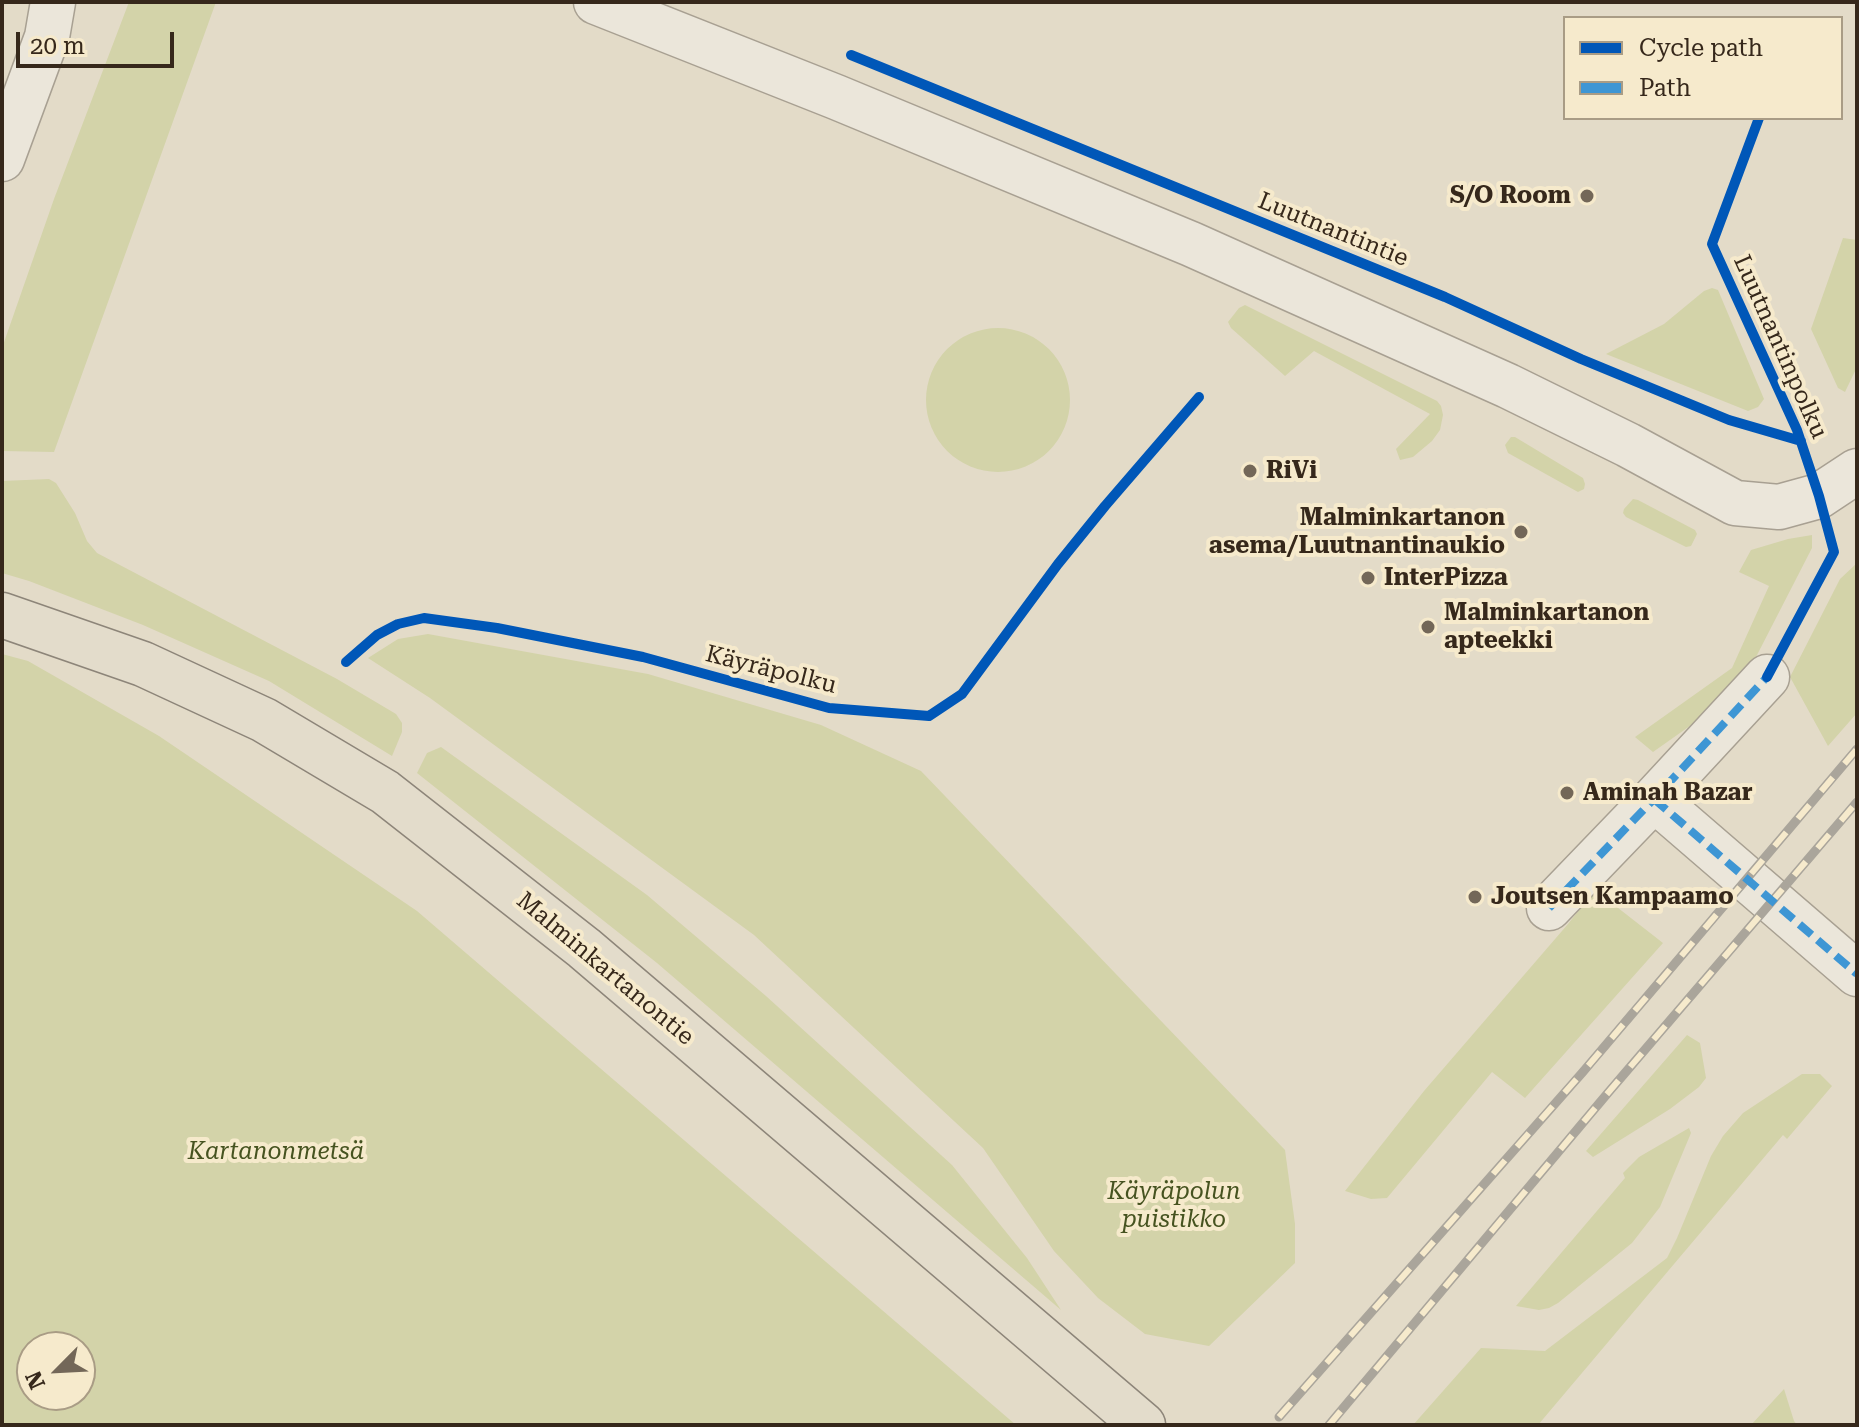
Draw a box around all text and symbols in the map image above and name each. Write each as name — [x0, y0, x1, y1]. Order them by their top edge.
scale bar — [20, 16, 178, 66]
legend — [1563, 16, 1843, 120]
text: 20 m — [30, 32, 85, 60]
text: Cycle path — [1639, 34, 1763, 62]
text: Path — [1639, 74, 1691, 102]
place label: S/O Room — [1450, 182, 1571, 210]
street label: Luutnantintie — [1254, 187, 1412, 273]
marker: S/O Room — [1578, 187, 1596, 205]
street label: Luutnantinpolku — [1727, 251, 1833, 443]
place label: RiVi — [1266, 457, 1317, 485]
marker: RiVi — [1241, 462, 1259, 480]
place label: Malminkartanon asema/Luutnantinaukio — [1209, 504, 1505, 560]
marker: Malminkartanon asema/Luutnantinaukio — [1512, 523, 1530, 541]
place label: InterPizza — [1384, 564, 1508, 592]
marker: InterPizza — [1359, 569, 1377, 587]
place label: Malminkartanon apteekki — [1444, 599, 1649, 655]
marker: Malminkartanon apteekki — [1419, 618, 1437, 636]
street label: Käyräpolku — [702, 640, 840, 700]
place label: Aminah Bazar — [1583, 779, 1753, 807]
marker: Aminah Bazar — [1558, 784, 1576, 802]
place label: Joutsen Kampaamo — [1491, 883, 1734, 911]
street label: Malminkartanontie — [510, 886, 700, 1052]
marker: Joutsen Kampaamo — [1466, 888, 1484, 906]
park label: Kartanonmetsä — [188, 1138, 364, 1166]
park label: Käyräpolun puistikko — [1108, 1178, 1240, 1234]
north arrow — [16, 1331, 96, 1411]
text: N — [21, 1367, 50, 1393]

